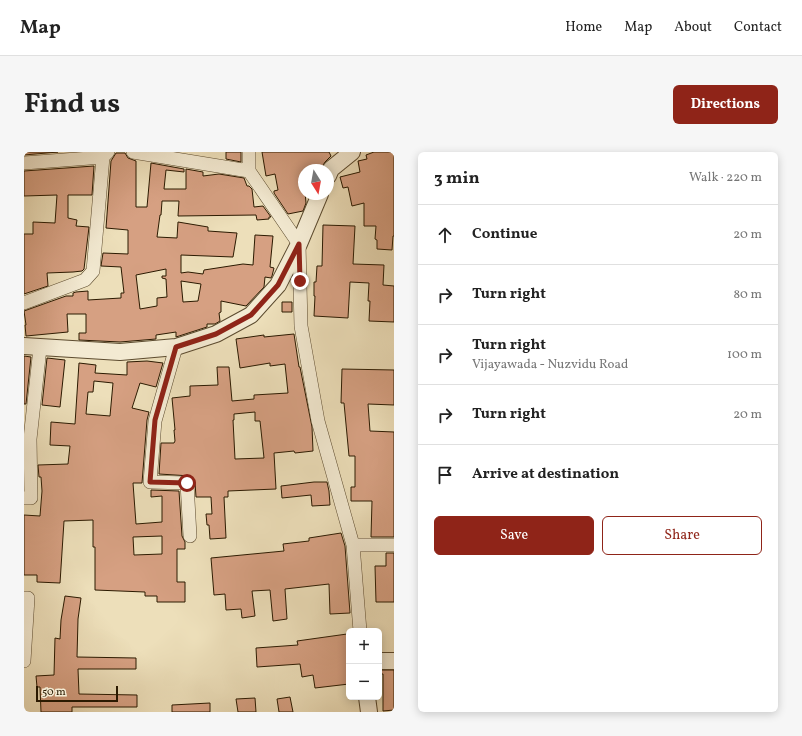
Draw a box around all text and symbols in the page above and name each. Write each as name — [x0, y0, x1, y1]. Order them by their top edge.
text: Map — [20, 15, 61, 41]
text: Home — [565, 18, 602, 37]
text: Map — [624, 18, 652, 37]
text: About — [674, 18, 712, 37]
text: Contact — [734, 18, 782, 37]
text: Find us — [24, 85, 120, 124]
button: Directions — [673, 85, 778, 124]
north arrow — [298, 164, 334, 200]
text: 3 min — [434, 167, 480, 190]
text: Walk · 220 m — [689, 169, 762, 187]
icon: ahead — [434, 224, 456, 246]
text: Continue — [472, 224, 537, 245]
text: 20 m — [733, 226, 762, 244]
route end — [291, 272, 309, 290]
icon: right — [434, 284, 456, 306]
text: Turn right — [472, 284, 546, 305]
text: 80 m — [733, 286, 762, 304]
text: Turn right — [472, 335, 546, 356]
icon: right — [434, 344, 456, 366]
text: 100 m — [727, 346, 762, 364]
text: Vijayawada - Nuzvidu Road — [472, 356, 628, 374]
icon: right — [434, 404, 456, 426]
text: Turn right — [472, 404, 546, 425]
text: 20 m — [733, 406, 762, 424]
icon: arrive — [434, 464, 456, 486]
text: Arrive at destination — [472, 464, 619, 485]
route start — [178, 474, 196, 492]
button: Save — [434, 516, 594, 555]
button: Share — [602, 516, 762, 555]
map controls — [346, 628, 382, 700]
button: + — [346, 628, 382, 664]
button: − — [346, 664, 382, 700]
scale bar — [36, 684, 118, 703]
text: 50 m — [42, 685, 66, 700]

